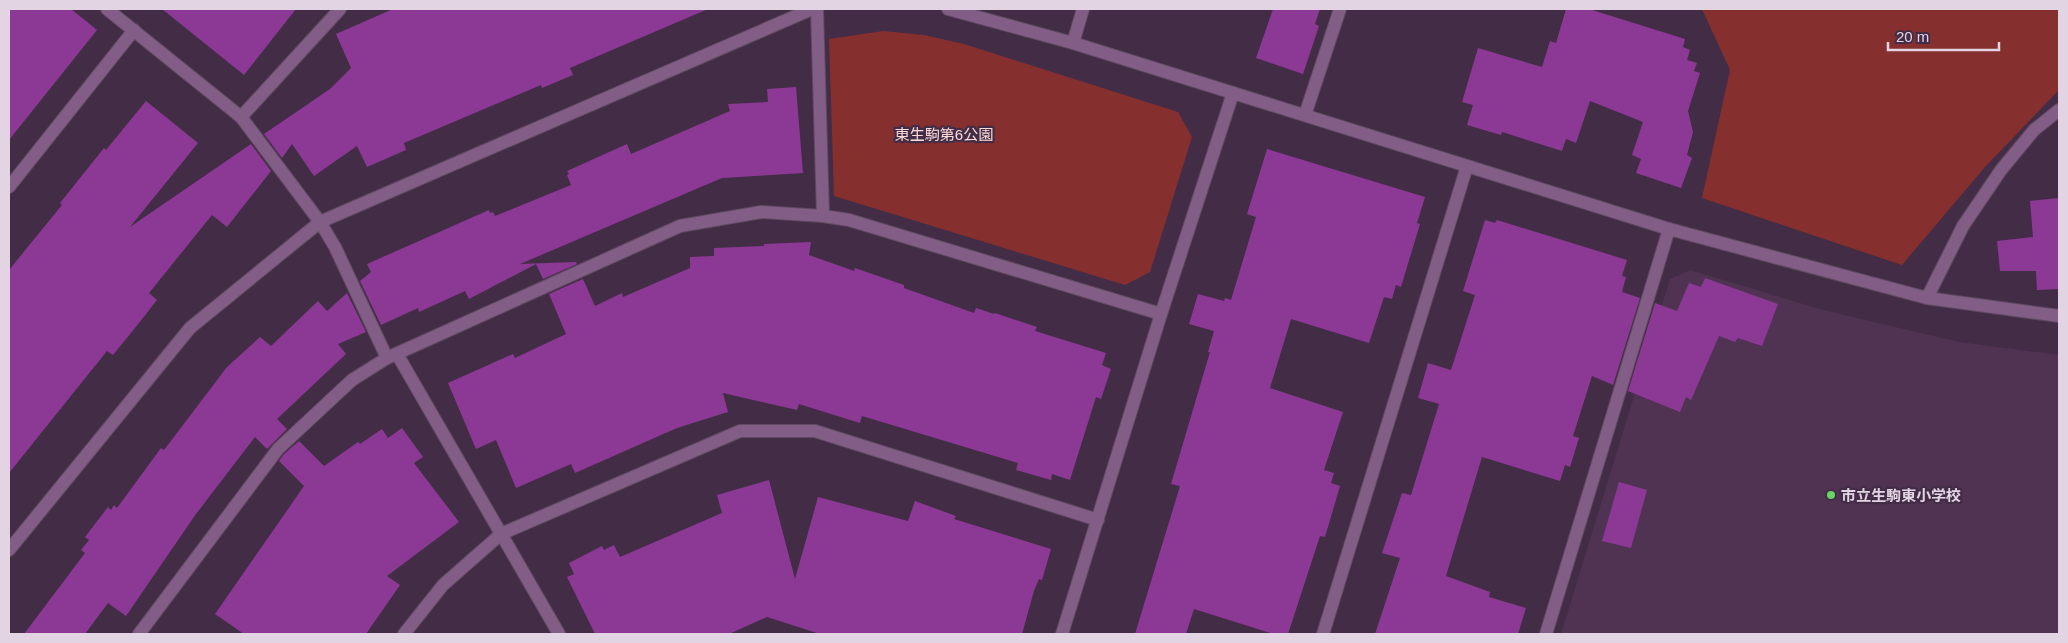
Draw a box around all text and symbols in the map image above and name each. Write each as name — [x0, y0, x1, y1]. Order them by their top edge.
scale bar — [1888, 20, 1999, 52]
text: 20 m — [1896, 28, 1929, 45]
park label: 東生駒第6公園 — [895, 126, 993, 143]
place label: 市立生駒東小学校 — [1841, 487, 1961, 504]
marker: 市立生駒東小学校 — [1825, 489, 1837, 501]

